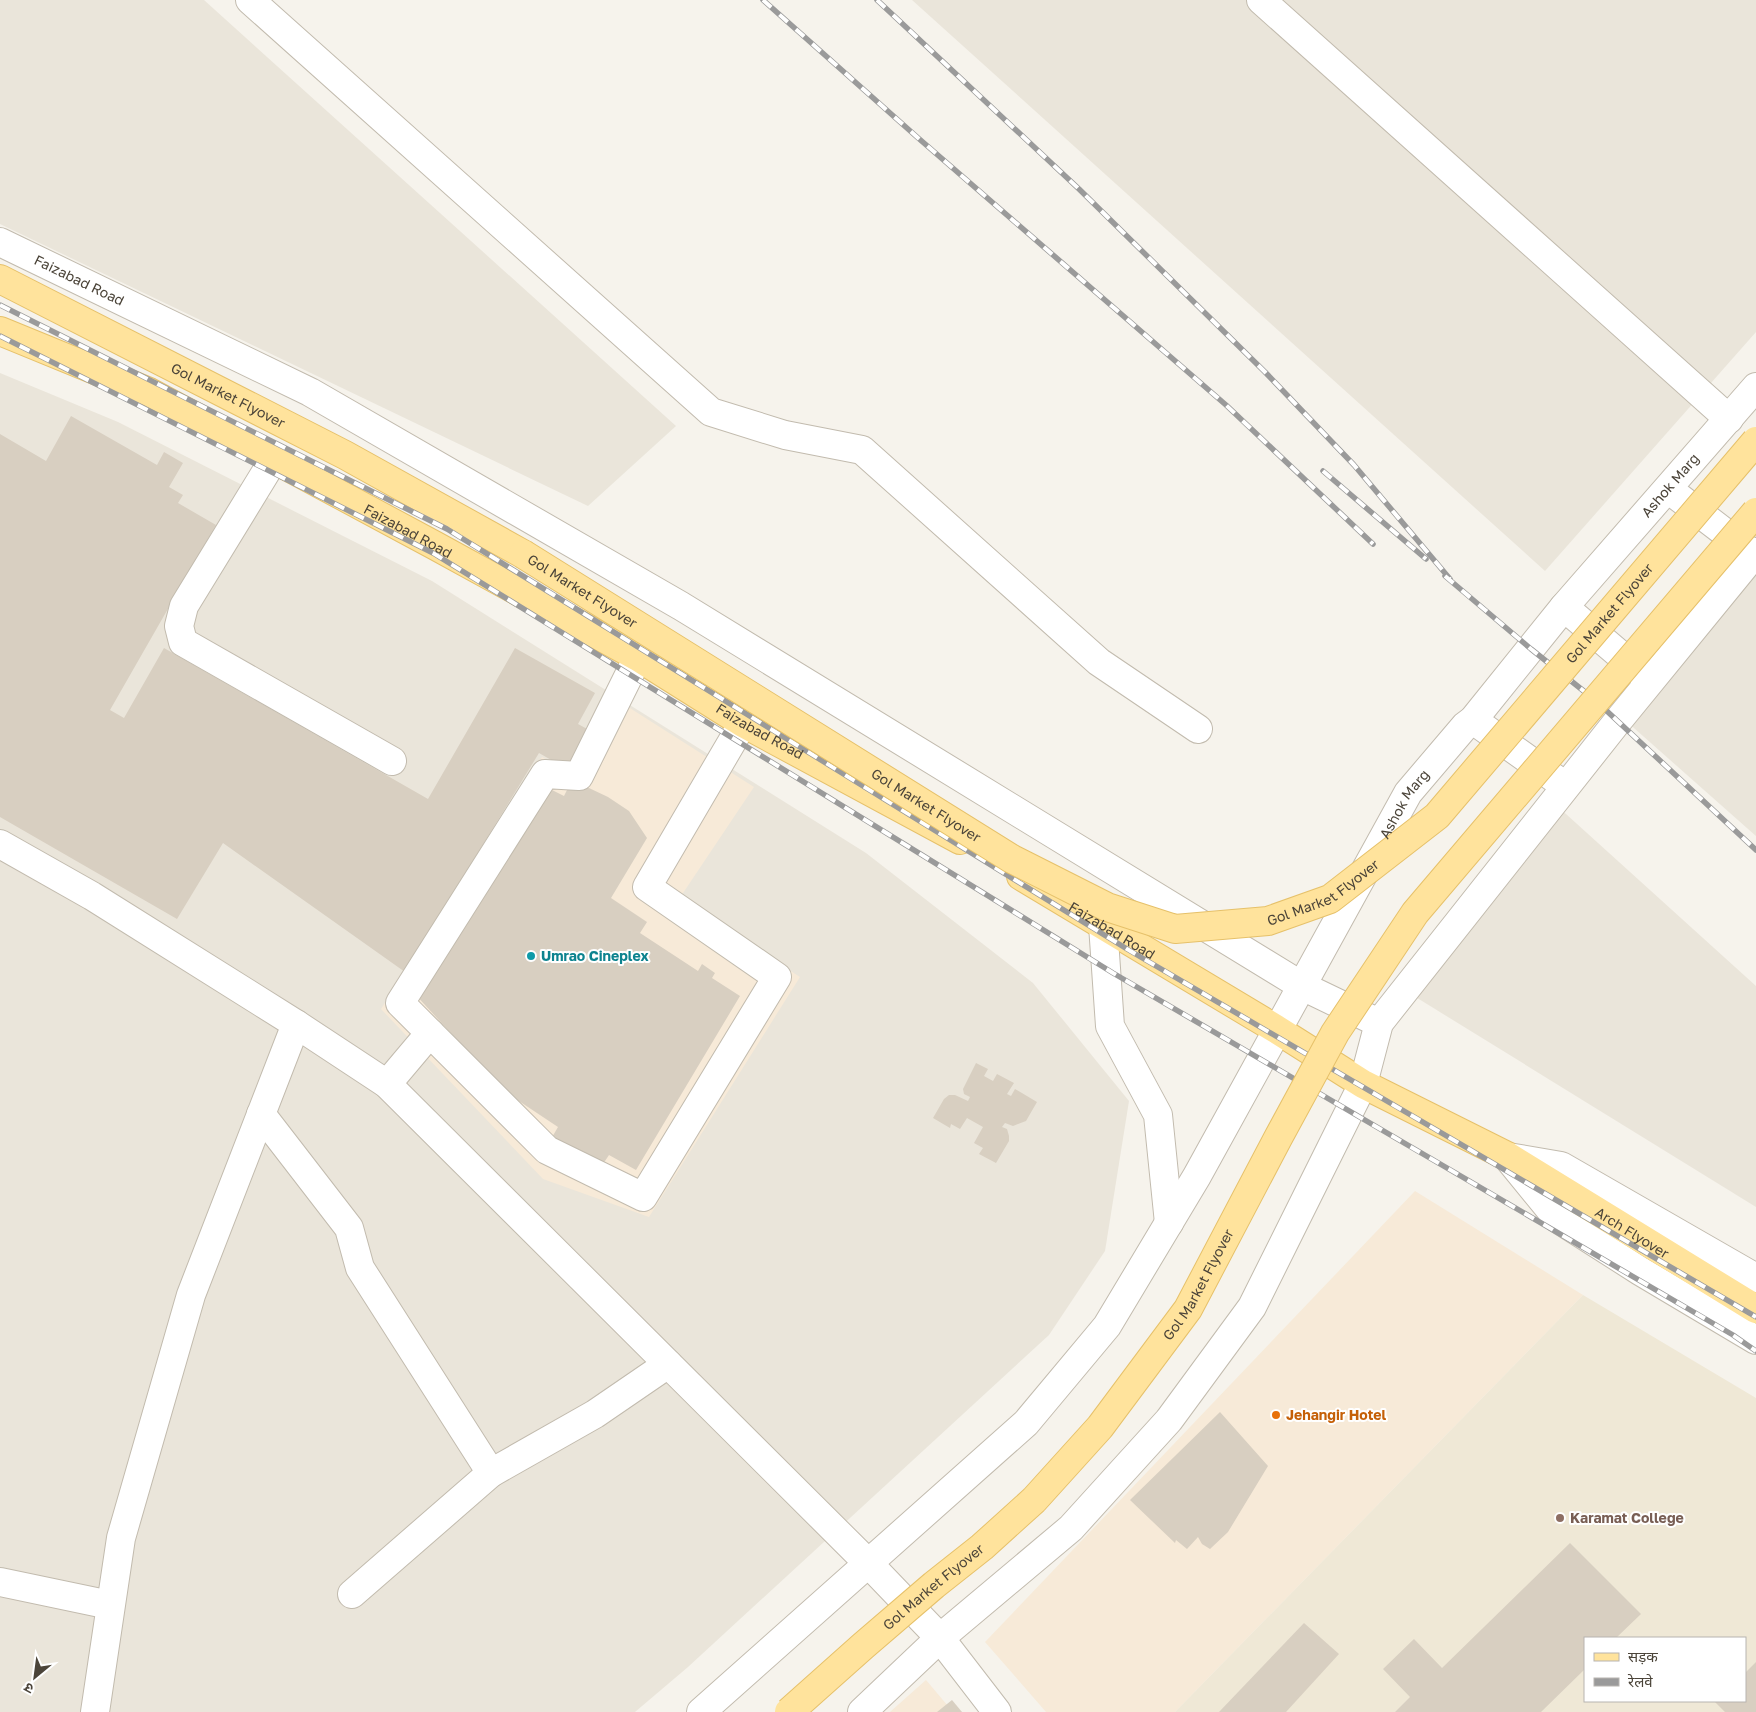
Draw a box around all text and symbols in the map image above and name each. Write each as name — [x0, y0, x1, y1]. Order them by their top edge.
street label: Faizabad Road — [32, 251, 127, 309]
street label: Gol Market Flyover — [168, 359, 289, 431]
street label: Ashok Marg — [1637, 450, 1702, 520]
street label: Faizabad Road — [361, 500, 455, 561]
street label: Gol Market Flyover — [525, 550, 641, 631]
street label: Gol Market Flyover — [1562, 559, 1657, 666]
street label: Faizabad Road — [713, 699, 807, 762]
street label: Gol Market Flyover — [868, 764, 985, 846]
street label: Ashok Marg — [1375, 766, 1432, 842]
street label: Gol Market Flyover — [1264, 855, 1382, 929]
street label: Faizabad Road — [1066, 898, 1158, 963]
place label: Umrao Cineplex — [541, 947, 649, 964]
marker: Umrao Cineplex — [525, 950, 537, 962]
street label: Arch Flyover — [1592, 1203, 1673, 1262]
street label: Gol Market Flyover — [1159, 1225, 1237, 1343]
place label: Jehangir Hotel — [1286, 1406, 1387, 1423]
marker: Jehangir Hotel — [1270, 1409, 1282, 1421]
place label: Karamat College — [1570, 1509, 1684, 1526]
marker: Karamat College — [1554, 1512, 1566, 1524]
street label: Gol Market Flyover — [879, 1540, 987, 1633]
legend — [1584, 1637, 1746, 1702]
text: सड़क — [1628, 1647, 1658, 1665]
north arrow — [10, 1652, 60, 1702]
text: रेलवे — [1627, 1672, 1653, 1690]
text: उ — [20, 1679, 36, 1698]

